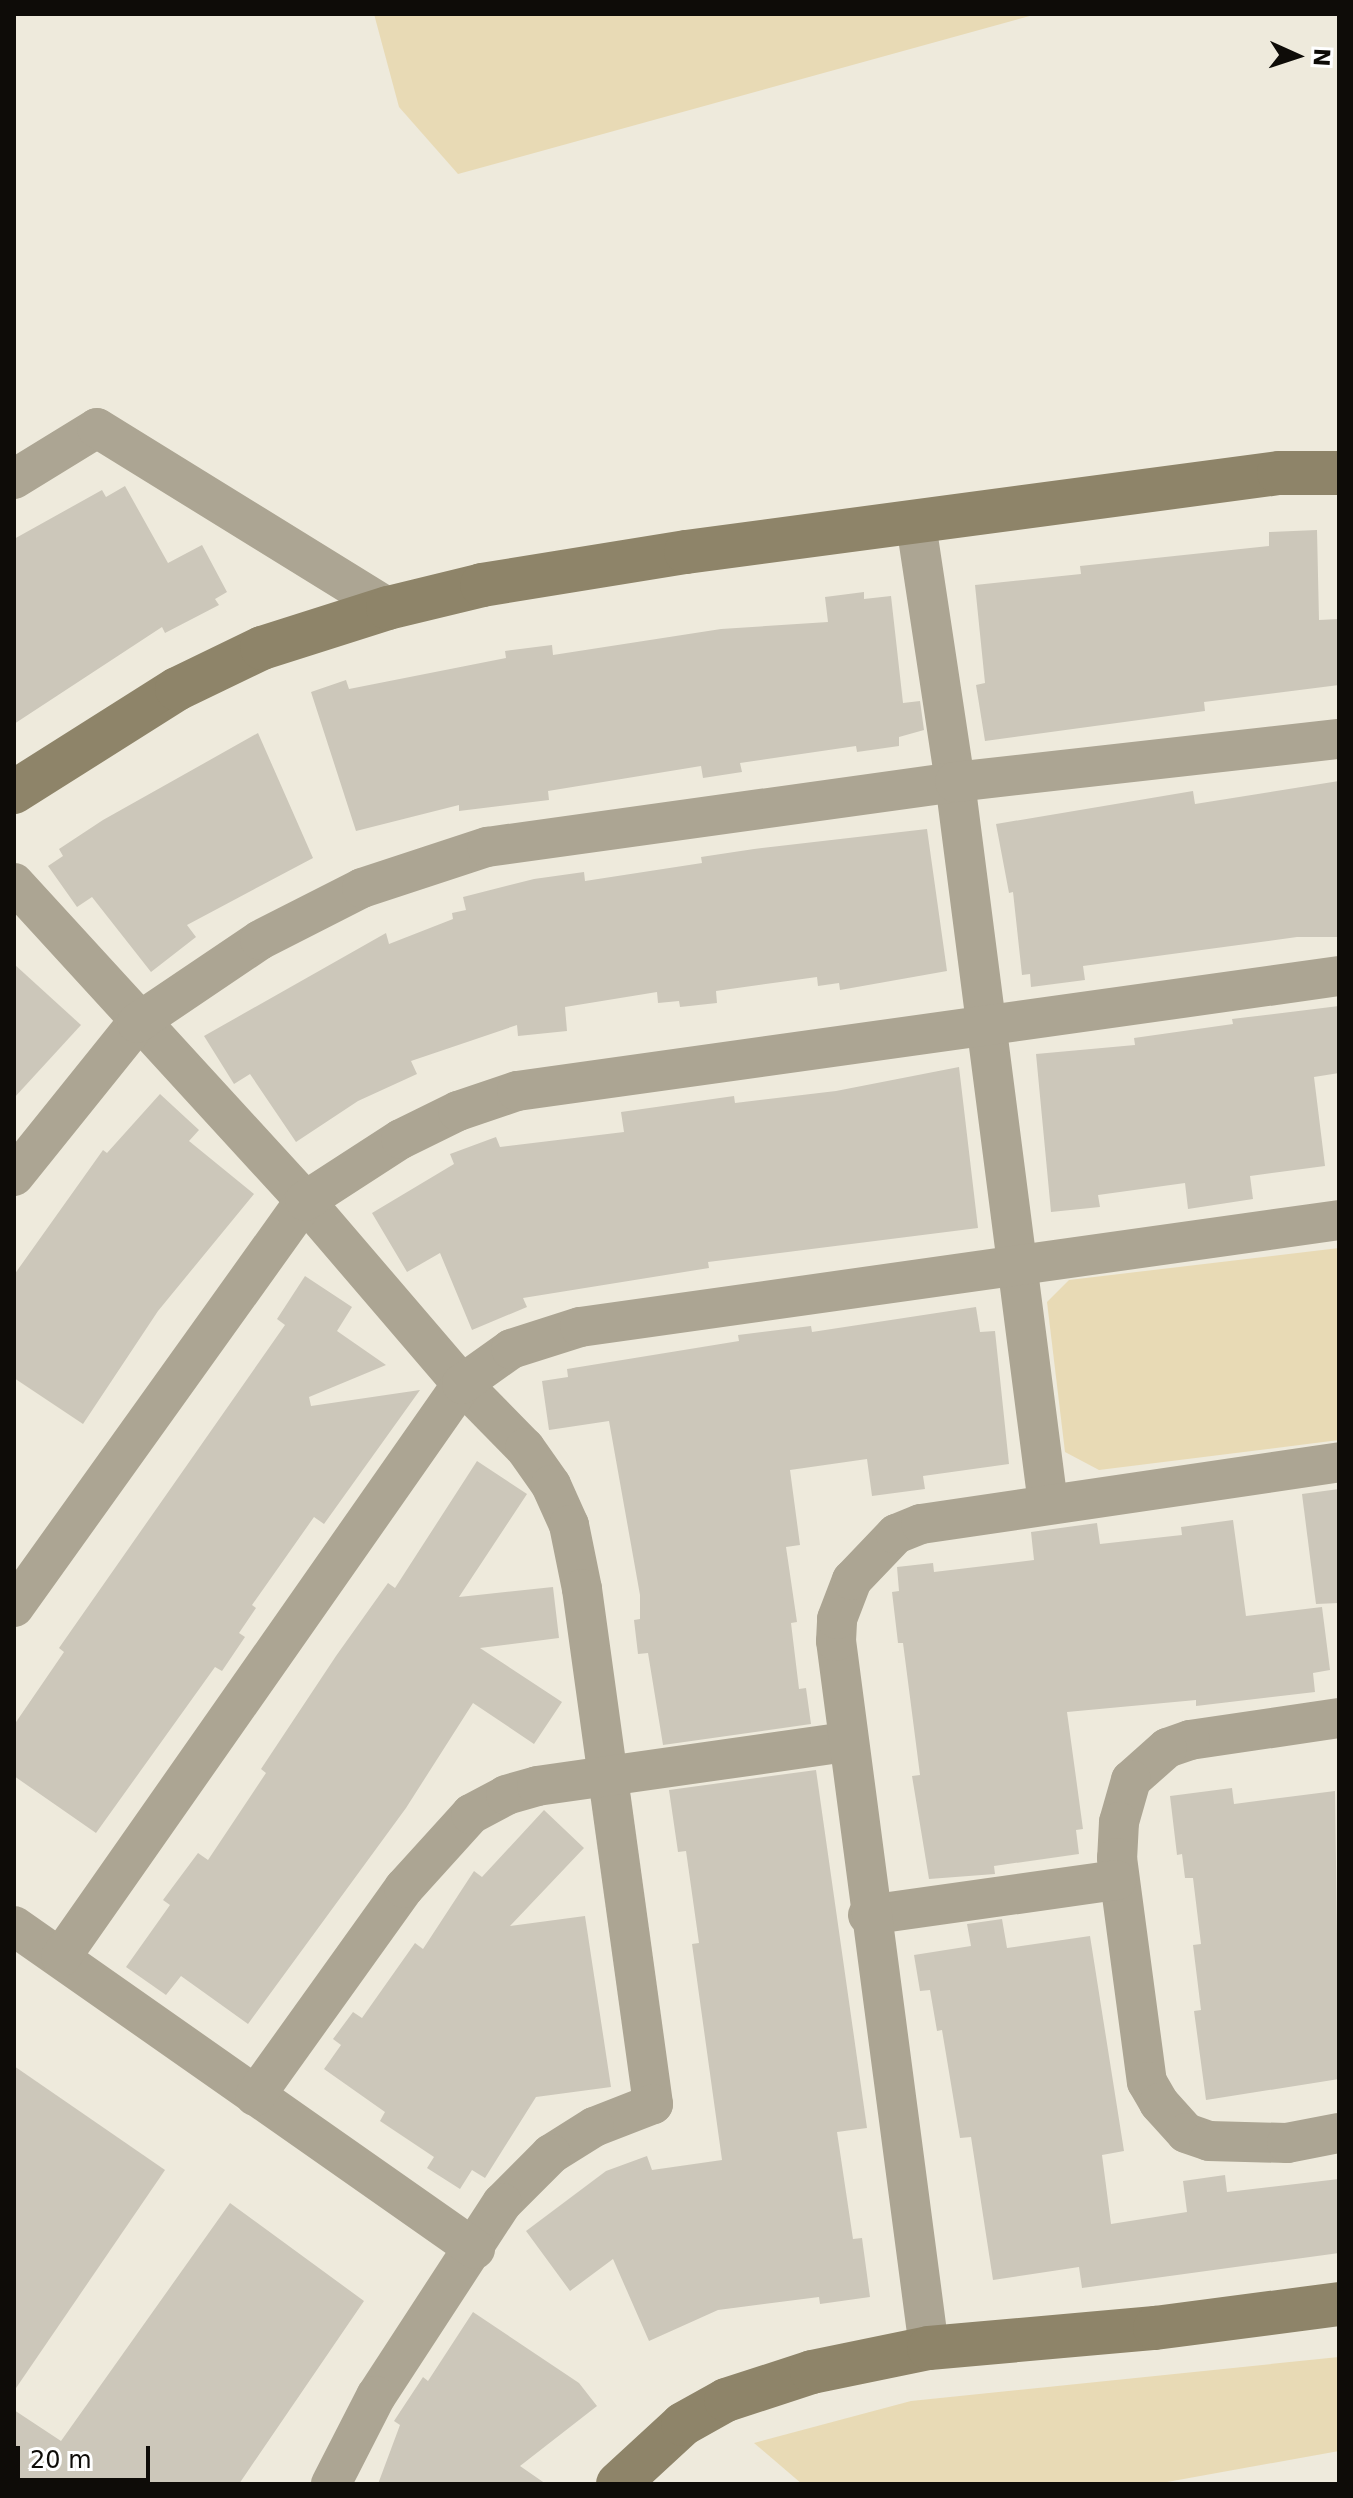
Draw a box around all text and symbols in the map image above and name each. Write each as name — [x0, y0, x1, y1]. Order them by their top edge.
north arrow — [1257, 16, 1337, 96]
text: N — [1309, 47, 1334, 67]
scale bar — [20, 2430, 154, 2480]
text: 20 m — [30, 2446, 92, 2474]

